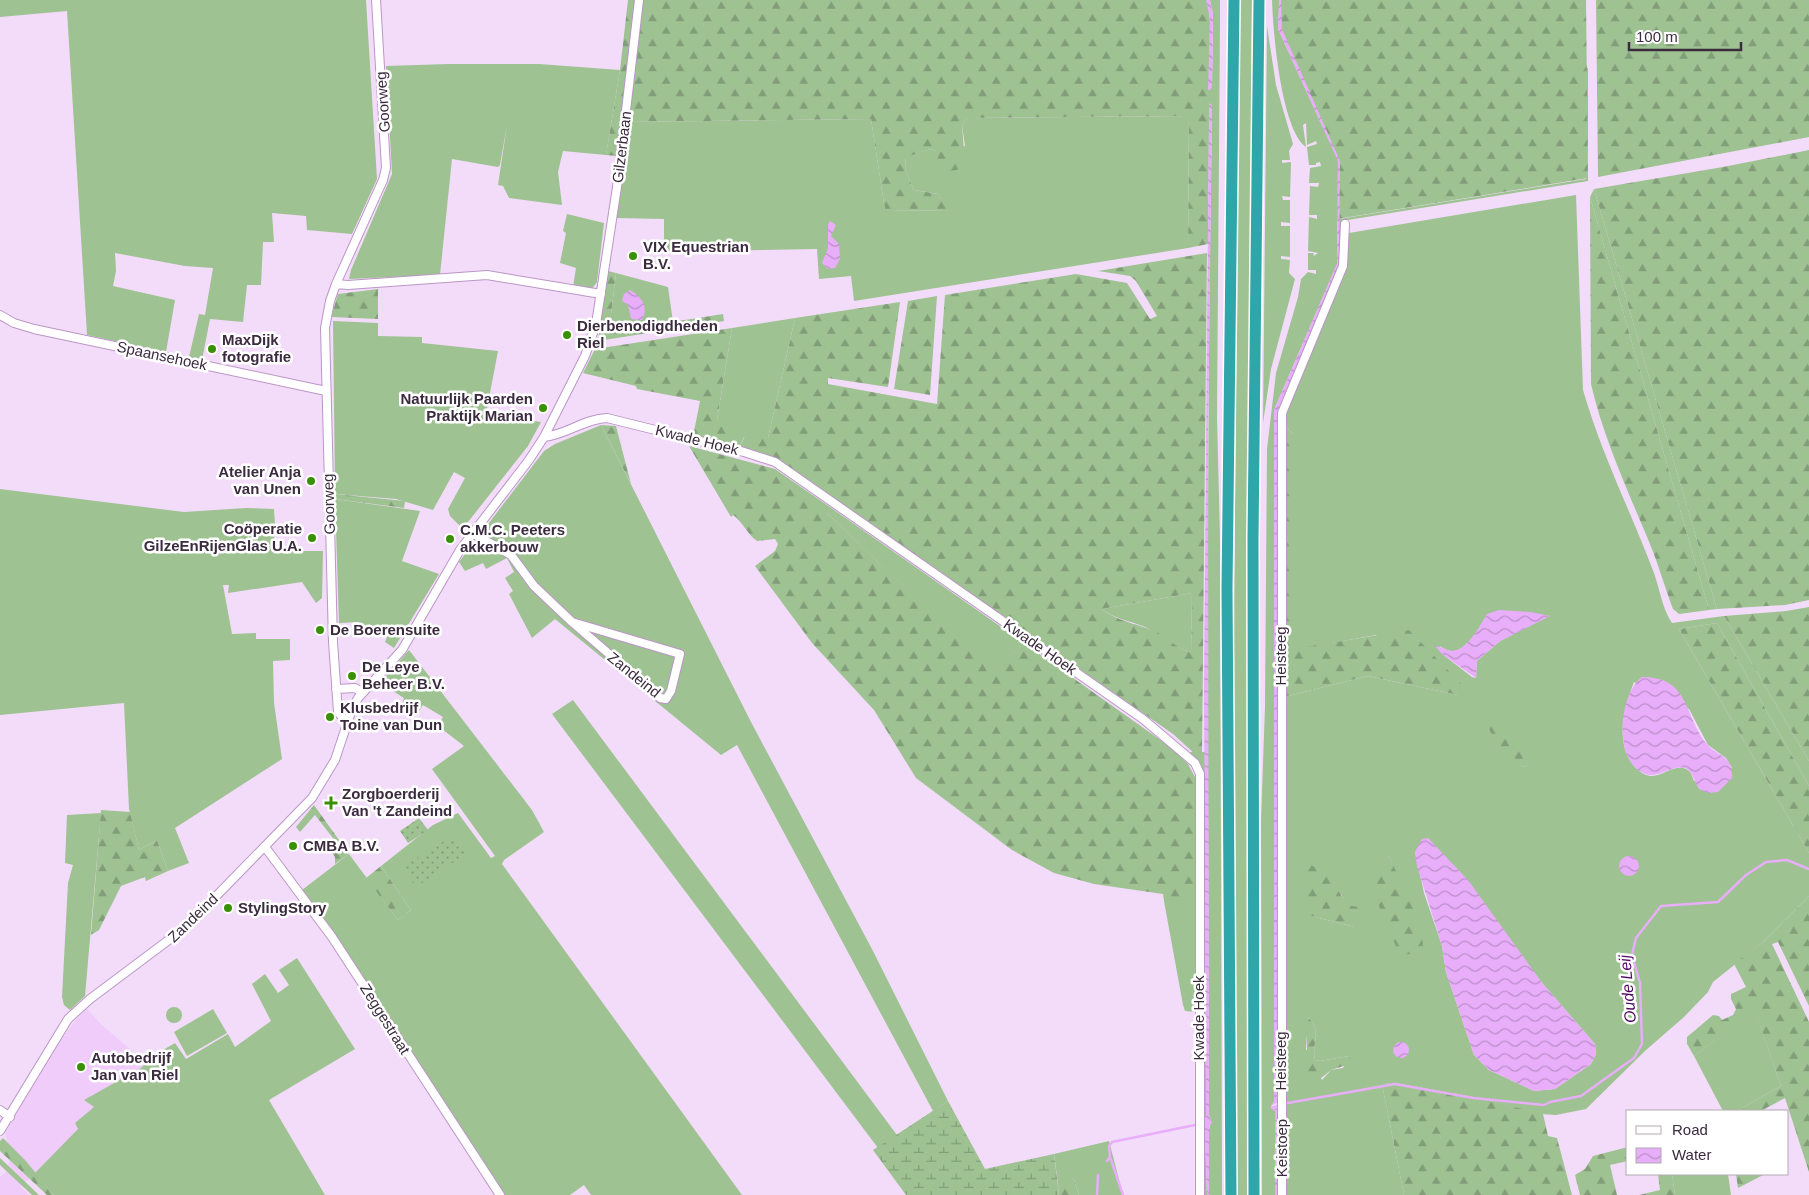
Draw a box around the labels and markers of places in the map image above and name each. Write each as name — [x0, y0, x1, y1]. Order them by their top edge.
place label: VIX Equestrian B.V. — [643, 238, 749, 272]
marker: VIX Equestrian B.V. — [627, 250, 639, 262]
place label: Dierbenodigdheden Riel — [577, 317, 718, 351]
marker: Dierbenodigdheden Riel — [561, 329, 573, 341]
place label: MaxDijk fotografie — [222, 331, 291, 365]
marker: MaxDijk fotografie — [206, 343, 218, 355]
place label: Natuurlijk Paarden Praktijk Marian — [400, 390, 533, 424]
marker: Natuurlijk Paarden Praktijk Marian — [537, 402, 549, 414]
place label: Atelier Anja van Unen — [218, 463, 302, 497]
marker: Atelier Anja van Unen — [305, 475, 317, 487]
place label: Coöperatie GilzeEnRijenGlas U.A. — [144, 520, 302, 554]
place label: C.M.C. Peeters akkerbouw — [460, 521, 565, 555]
marker: Coöperatie GilzeEnRijenGlas U.A. — [306, 532, 318, 544]
marker: C.M.C. Peeters akkerbouw — [444, 533, 456, 545]
place label: De Boerensuite — [330, 621, 440, 638]
marker: De Boerensuite — [314, 624, 326, 636]
place label: De Leye Beheer B.V. — [362, 658, 445, 692]
marker: De Leye Beheer B.V. — [346, 670, 358, 682]
place label: Klusbedrijf Toine van Dun — [340, 699, 442, 733]
marker: Klusbedrijf Toine van Dun — [324, 711, 336, 723]
place label: Zorgboerderij Van 't Zandeind — [342, 785, 452, 819]
marker: Zorgboerderij Van 't Zandeind — [324, 796, 338, 810]
place label: CMBA B.V. — [303, 837, 379, 854]
marker: CMBA B.V. — [287, 840, 299, 852]
place label: StylingStory — [238, 899, 327, 916]
marker: StylingStory — [222, 902, 234, 914]
place label: Autobedrijf Jan van Riel — [91, 1049, 179, 1083]
marker: Autobedrijf Jan van Riel — [75, 1061, 87, 1073]

